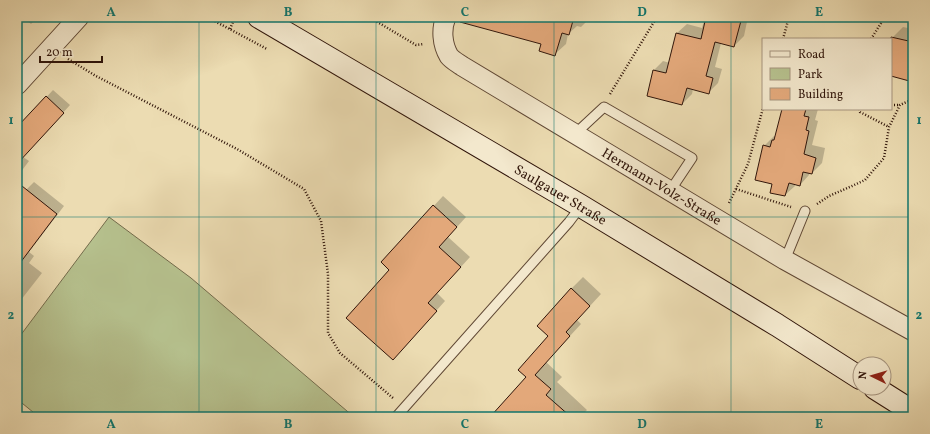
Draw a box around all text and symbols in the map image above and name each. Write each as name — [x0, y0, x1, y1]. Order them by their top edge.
text: A — [106, 4, 116, 22]
text: B — [284, 4, 293, 22]
text: C — [461, 4, 469, 22]
text: D — [637, 4, 647, 22]
text: E — [815, 4, 823, 22]
scale bar — [40, 38, 102, 64]
legend — [762, 38, 892, 110]
text: 20 m — [46, 45, 73, 61]
text: Road — [798, 47, 825, 63]
text: Park — [798, 67, 823, 83]
text: Building — [798, 87, 843, 103]
text: 1 — [8, 112, 14, 130]
text: 1 — [916, 112, 922, 130]
street label: Hermann-Volz-Straße — [598, 144, 725, 231]
street label: Saulgauer Straße — [510, 161, 610, 231]
text: 2 — [8, 307, 15, 325]
text: 2 — [916, 307, 923, 325]
north arrow — [852, 356, 892, 396]
text: N — [856, 371, 871, 380]
text: A — [106, 416, 116, 434]
text: B — [284, 416, 293, 434]
text: C — [461, 416, 469, 434]
text: D — [637, 416, 647, 434]
text: E — [815, 416, 823, 434]

